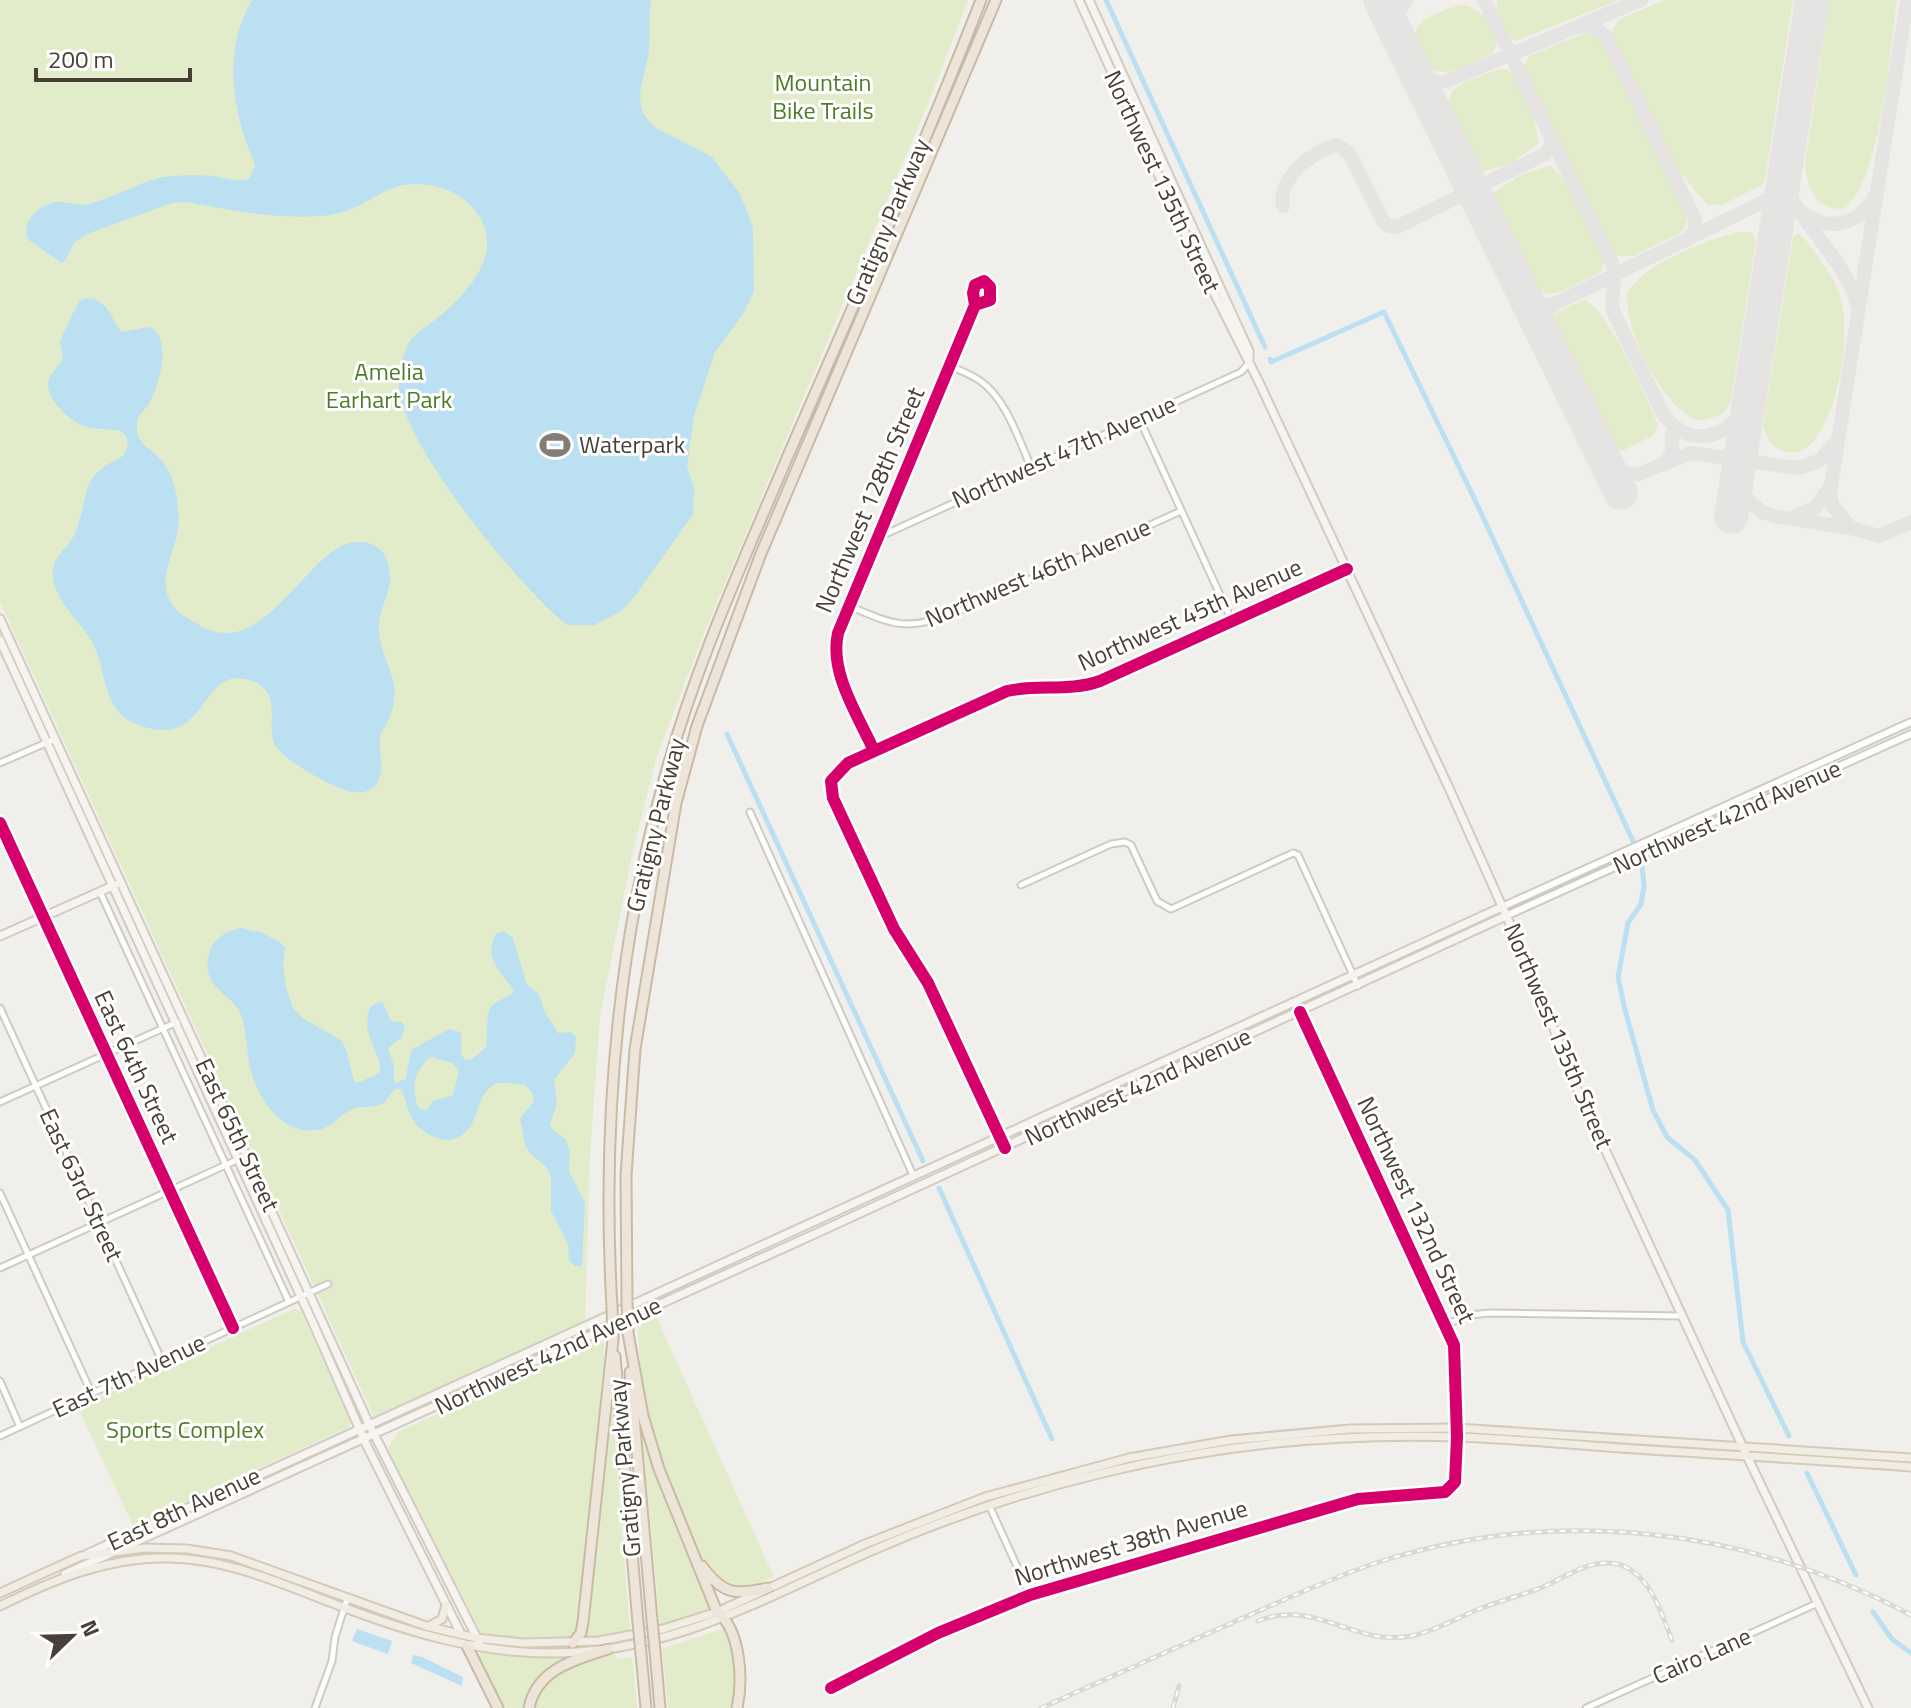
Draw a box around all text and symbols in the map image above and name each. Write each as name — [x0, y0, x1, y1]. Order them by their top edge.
scale bar — [36, 32, 190, 82]
text: 200 m — [48, 41, 114, 77]
park label: Mountain Bike Trails — [772, 64, 874, 128]
street label: Northwest 135th Street — [1095, 64, 1231, 299]
street label: Gratigny Parkway — [836, 132, 939, 311]
park label: Amelia Earhart Park — [326, 353, 453, 417]
street label: Northwest 128th Street — [805, 381, 933, 618]
street label: Northwest 47th Avenue — [946, 385, 1181, 517]
place label: Waterpark — [579, 426, 686, 462]
sports icon: Waterpark — [538, 428, 572, 462]
street label: Northwest 46th Avenue — [919, 508, 1156, 636]
street label: Northwest 45th Avenue — [1072, 548, 1307, 680]
street label: Gratigny Parkway — [616, 733, 694, 916]
street label: Northwest 42nd Avenue — [1607, 750, 1846, 883]
street label: Northwest 135th Street — [1495, 917, 1623, 1155]
street label: East 64th Street — [86, 984, 188, 1150]
street label: Northwest 42nd Avenue — [1018, 1018, 1257, 1154]
street label: East 65th Street — [187, 1052, 289, 1218]
street label: Northwest 132nd Street — [1349, 1090, 1486, 1329]
street label: East 63rd Street — [31, 1102, 133, 1267]
street label: Northwest 42nd Avenue — [428, 1287, 667, 1423]
street label: East 7th Avenue — [46, 1324, 211, 1426]
street label: Gratigny Parkway — [598, 1377, 650, 1558]
park label: Sports Complex — [106, 1411, 264, 1447]
street label: East 8th Avenue — [101, 1457, 266, 1559]
street label: Northwest 38th Avenue — [1010, 1489, 1252, 1595]
north arrow — [32, 1596, 112, 1676]
text: N — [72, 1615, 109, 1642]
street label: Cairo Lane — [1646, 1617, 1757, 1693]

